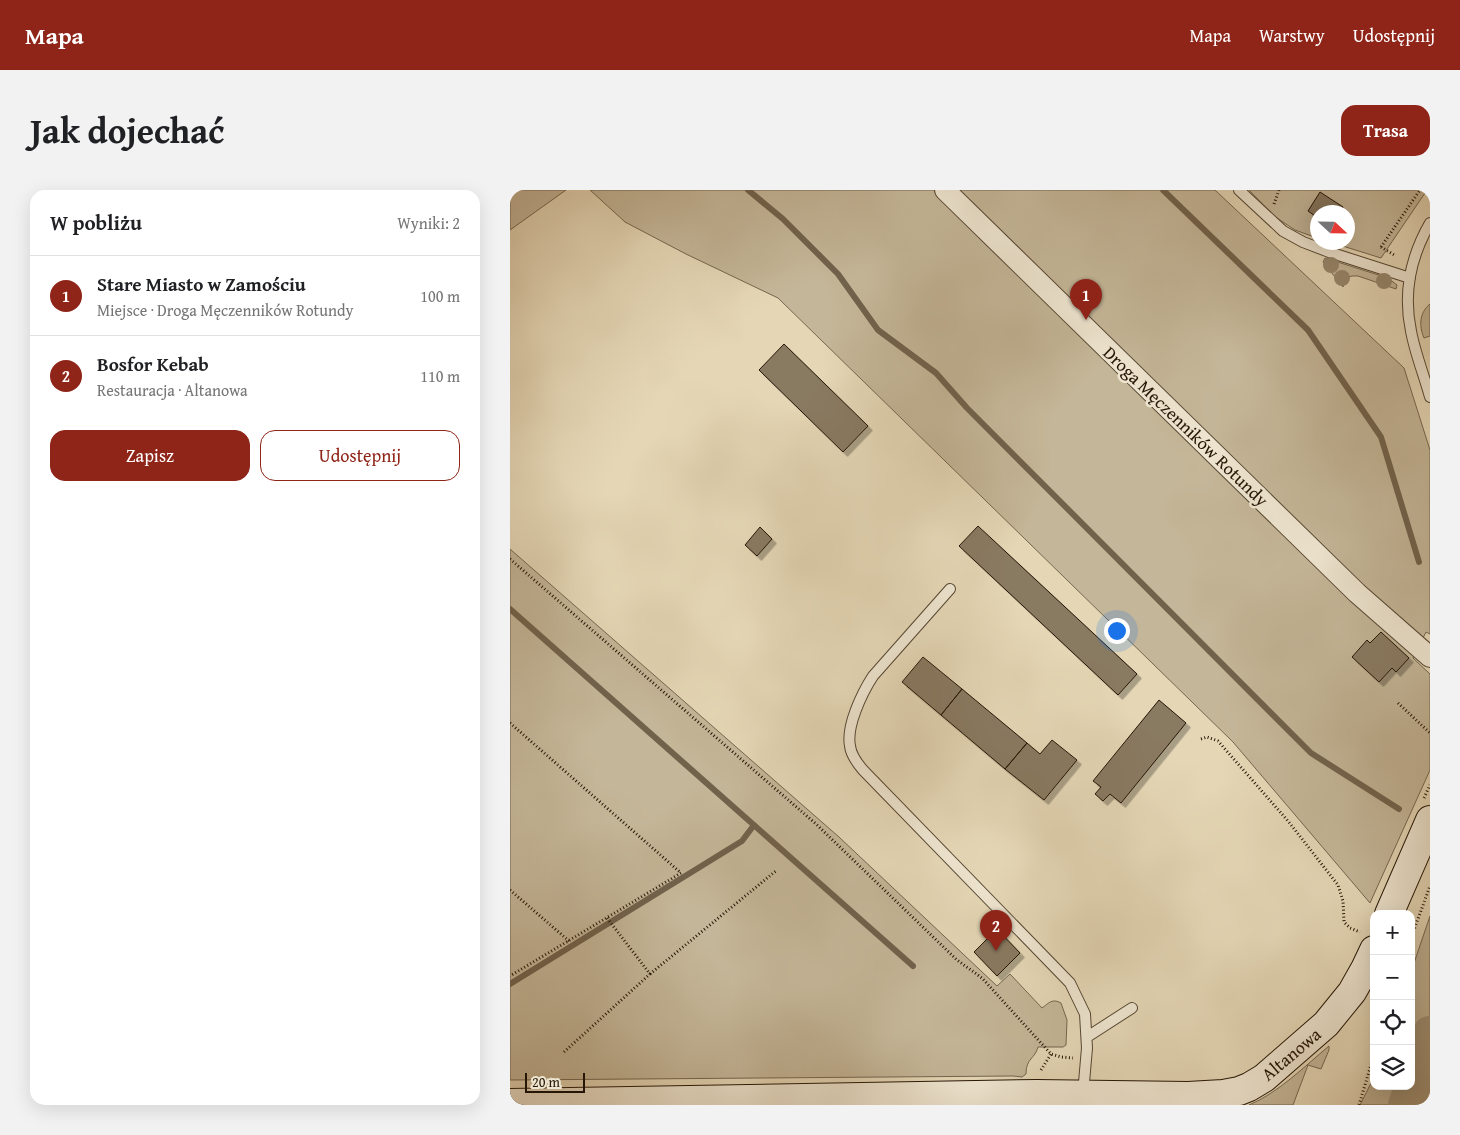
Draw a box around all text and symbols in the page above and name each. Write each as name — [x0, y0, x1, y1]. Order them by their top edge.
text: Mapa — [25, 18, 84, 53]
text: Mapa — [1189, 22, 1231, 49]
text: Warstwy — [1259, 22, 1325, 49]
text: Udostępnij — [1353, 22, 1435, 49]
text: Jak dojechać — [30, 105, 224, 156]
button: Trasa — [1341, 105, 1430, 156]
north arrow — [1310, 205, 1355, 250]
text: W pobliżu — [50, 207, 142, 238]
text: Wyniki: 2 — [397, 211, 460, 235]
text: Stare Miasto w Zamościu — [97, 270, 306, 298]
pin: 1 — [1070, 279, 1102, 320]
text: 1 — [62, 284, 70, 308]
text: 100 m — [420, 284, 460, 308]
text: Miejsce · Droga Męczenników Rotundy — [97, 298, 353, 322]
street label: Droga Męczenników Rotundy — [1097, 340, 1275, 512]
text: Bosfor Kebab — [97, 350, 209, 378]
text: 2 — [62, 364, 70, 388]
text: 110 m — [420, 364, 460, 388]
text: Restauracja · Altanowa — [97, 378, 248, 402]
button: Zapisz — [50, 430, 250, 481]
button: Udostępnij — [260, 430, 460, 481]
your location — [1104, 618, 1130, 644]
pin: 2 — [980, 910, 1012, 951]
map controls — [1370, 910, 1415, 1090]
button: + — [1370, 910, 1415, 955]
button: − — [1370, 955, 1415, 1000]
button: locate — [1370, 1000, 1415, 1045]
street label: Altanowa — [1255, 1021, 1327, 1087]
button: layers — [1370, 1045, 1415, 1090]
scale bar — [525, 1070, 585, 1093]
text: 20 m — [532, 1072, 560, 1092]

